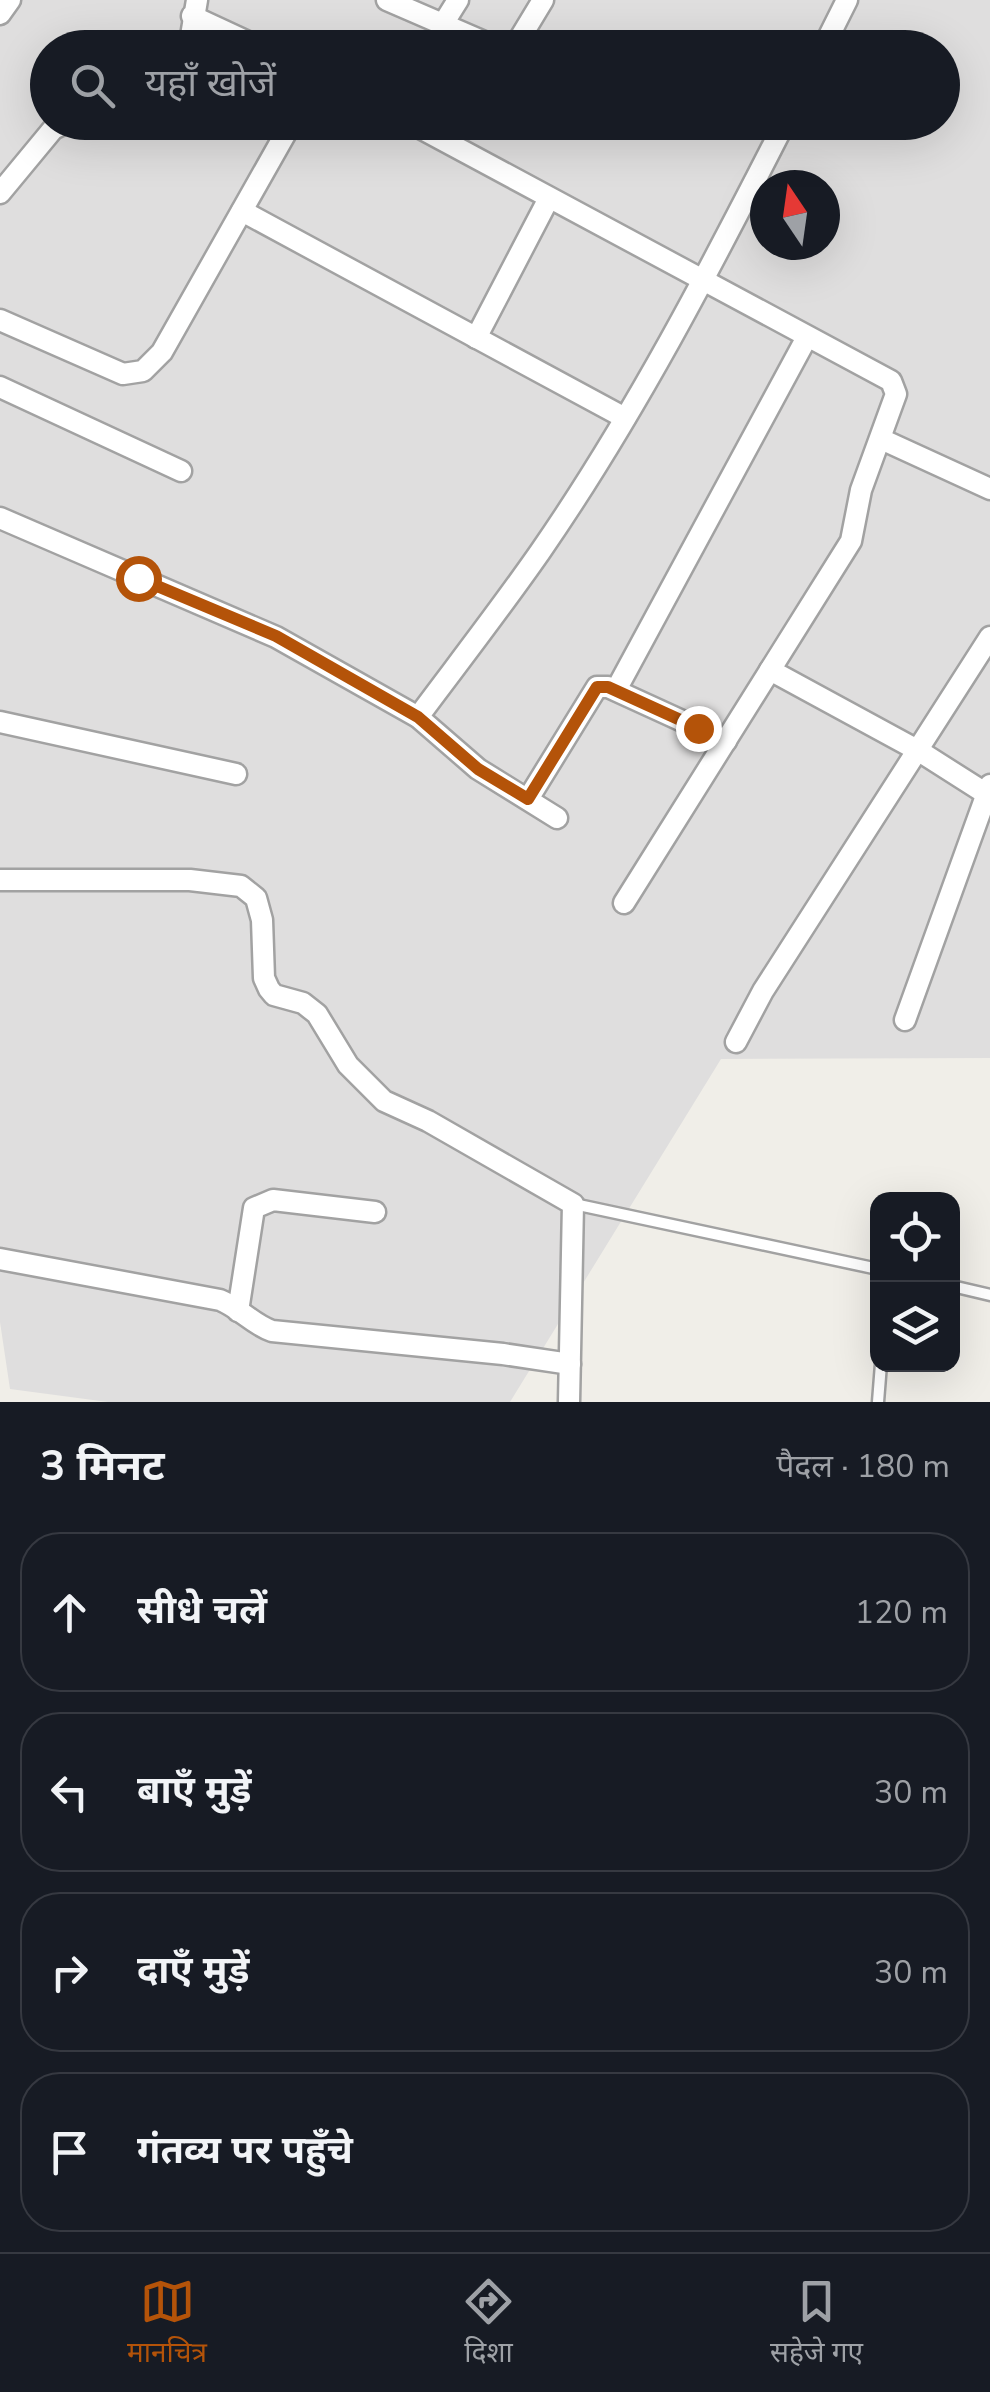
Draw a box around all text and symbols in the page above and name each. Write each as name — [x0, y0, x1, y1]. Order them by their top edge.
search box — [30, 30, 960, 140]
icon: search — [65, 58, 120, 113]
text: यहाँ खोजें — [145, 58, 276, 109]
north arrow — [750, 170, 840, 260]
route start — [116, 556, 162, 602]
route end — [676, 706, 722, 752]
map controls — [870, 1192, 960, 1372]
button: locate — [870, 1192, 960, 1282]
button: layers — [870, 1282, 960, 1372]
text: 3 मिनट — [40, 1438, 165, 1495]
text: पैदल · 180 m — [776, 1445, 950, 1488]
icon: ahead — [42, 1585, 97, 1640]
text: सीधे चलें — [137, 1585, 267, 1636]
text: 120 m — [855, 1591, 948, 1634]
icon: left — [42, 1765, 97, 1820]
text: बाएँ मुड़ें — [137, 1765, 251, 1816]
text: 30 m — [874, 1771, 948, 1814]
icon: right — [42, 1945, 97, 2000]
text: दाएँ मुड़ें — [137, 1945, 249, 1996]
text: 30 m — [874, 1951, 948, 1994]
icon: arrive — [42, 2125, 97, 2180]
text: गंतव्य पर पहुँचे — [137, 2125, 353, 2176]
tab: मानचित्र — [127, 2274, 207, 2373]
tab: दिशा — [461, 2274, 516, 2373]
tab: सहेजे गए — [770, 2274, 863, 2373]

